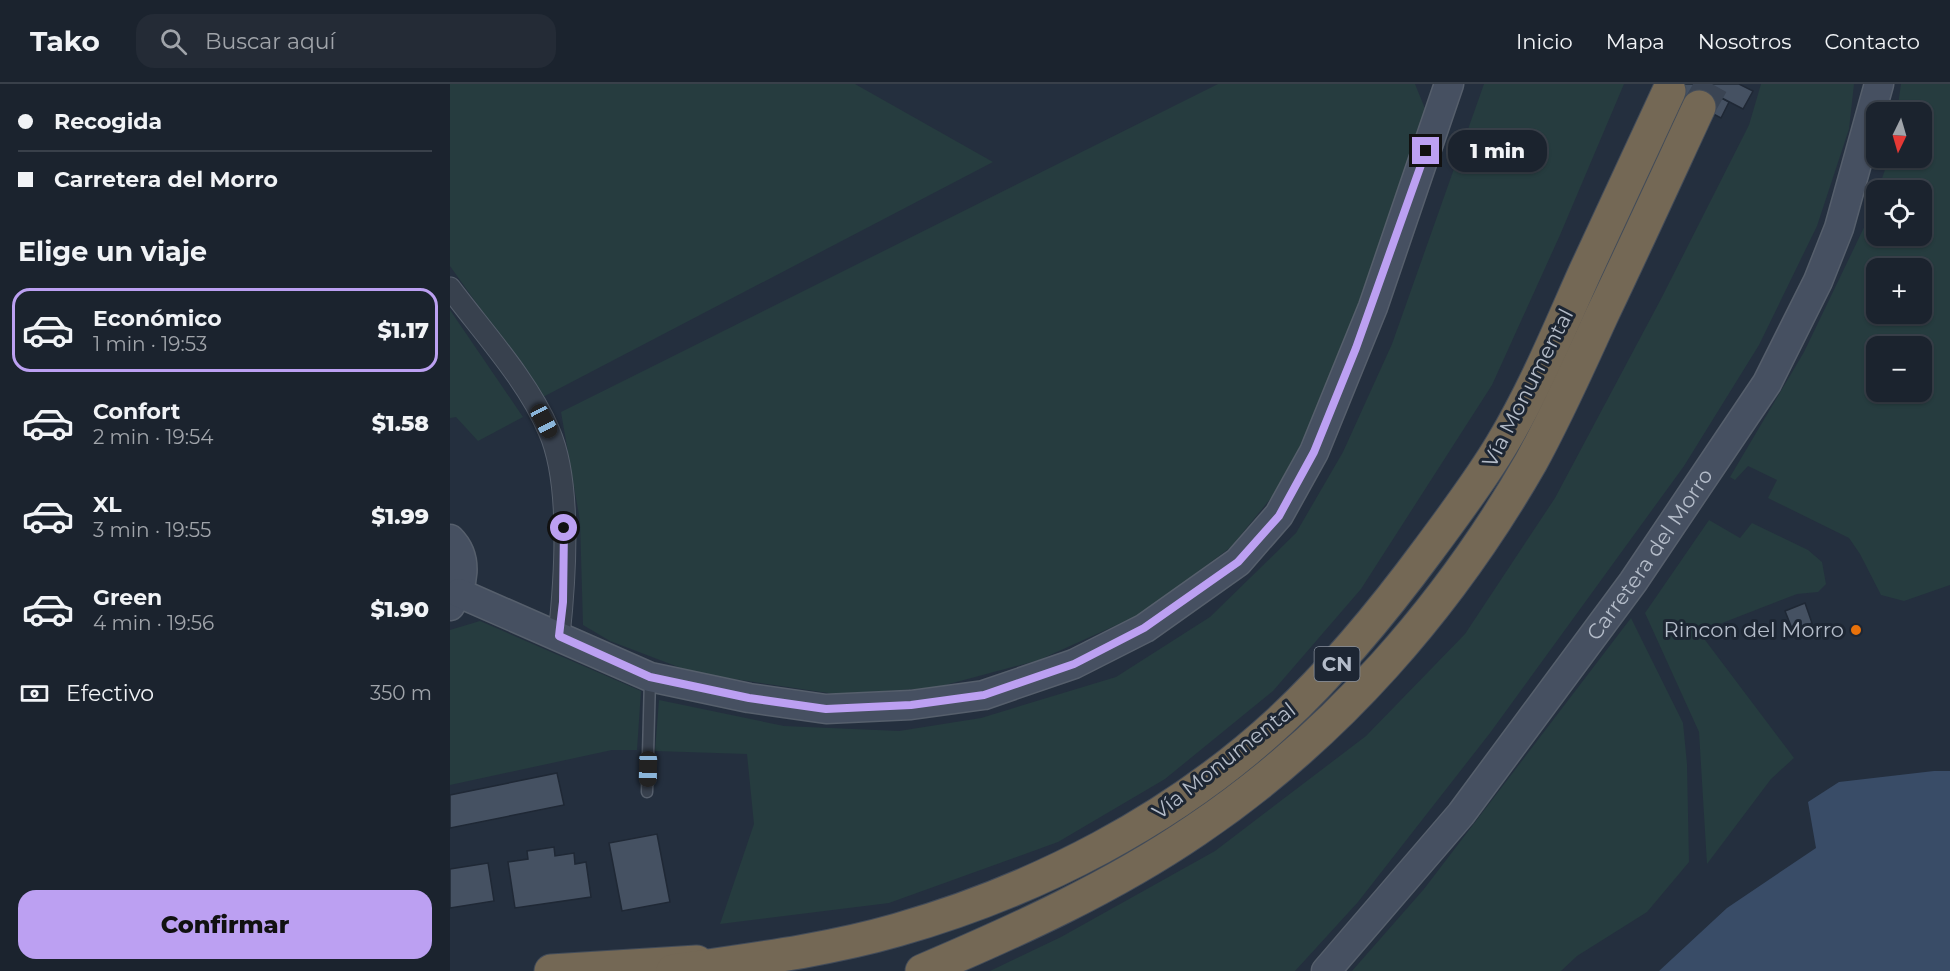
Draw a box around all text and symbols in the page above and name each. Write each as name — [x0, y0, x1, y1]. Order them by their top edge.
search box — [136, 14, 556, 68]
text: Tako — [30, 24, 100, 58]
icon: search — [157, 25, 190, 58]
text: Buscar aquí — [205, 28, 336, 55]
text: Inicio — [1516, 29, 1573, 54]
text: Mapa — [1606, 29, 1665, 54]
text: Nosotros — [1698, 29, 1791, 54]
text: Contacto — [1824, 29, 1920, 54]
north arrow — [1866, 102, 1932, 168]
map controls — [1866, 102, 1932, 402]
text: Recogida — [54, 108, 162, 135]
callout: 1 min — [1447, 130, 1546, 172]
route end — [1412, 137, 1439, 164]
text: 1 min — [1470, 139, 1525, 163]
text: Carretera del Morro — [54, 166, 278, 193]
button: locate — [1866, 180, 1932, 246]
text: Elige un viaje — [18, 235, 207, 268]
button: + — [1866, 258, 1932, 324]
icon: car — [21, 303, 75, 357]
street label: Vía Monumental — [1477, 304, 1578, 471]
text: Económico — [93, 305, 222, 332]
text: $1.17 — [377, 317, 429, 344]
text: 1 min · 19:53 — [93, 332, 207, 356]
button: − — [1866, 336, 1932, 402]
icon: car — [21, 396, 75, 450]
text: Confort — [93, 398, 180, 425]
car — [528, 401, 560, 441]
text: $1.58 — [372, 410, 429, 437]
text: 2 min · 19:54 — [93, 425, 213, 449]
street label: Carretera del Morro — [1581, 464, 1718, 645]
icon: car — [21, 489, 75, 543]
text: XL — [93, 491, 122, 518]
text: $1.99 — [371, 503, 429, 530]
route start — [550, 514, 577, 541]
text: 3 min · 19:55 — [93, 518, 211, 542]
icon: car — [21, 582, 75, 636]
text: Green — [93, 584, 162, 611]
text: $1.90 — [371, 596, 429, 623]
text: 4 min · 19:56 — [93, 611, 214, 635]
place label: Rincon del Morro — [1664, 617, 1844, 642]
marker: Rincon del Morro — [1849, 623, 1863, 637]
road number: CN — [1314, 647, 1360, 681]
icon: cash — [18, 677, 51, 710]
text: Efectivo — [66, 680, 154, 707]
text: 350 m — [370, 681, 432, 705]
street label: Vía Monumental — [1147, 697, 1300, 824]
car — [639, 751, 657, 787]
button: Confirmar — [18, 890, 432, 959]

